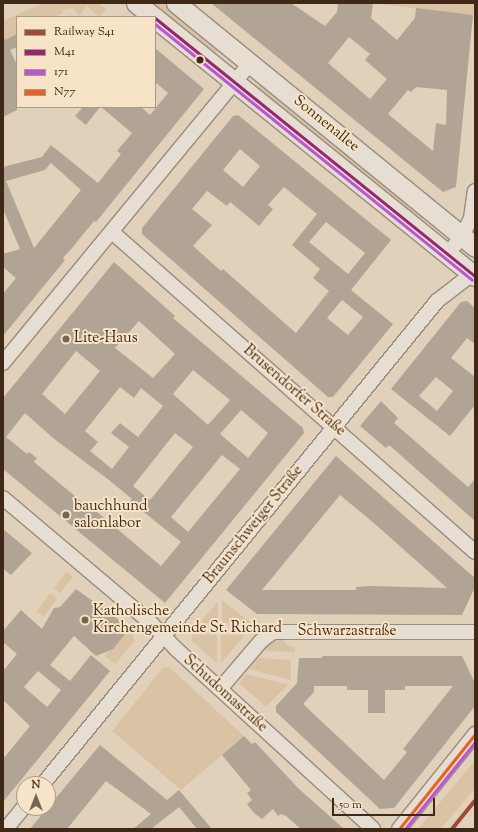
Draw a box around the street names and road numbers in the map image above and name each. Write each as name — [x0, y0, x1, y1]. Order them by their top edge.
street label: Sonnenallee — [289, 92, 363, 156]
street label: Brusendorfer Straße — [239, 342, 349, 440]
street label: Braunschweiger Straße — [201, 462, 307, 588]
street label: Schwarzastraße — [298, 623, 396, 641]
street label: Schudomastraße — [179, 651, 271, 737]

